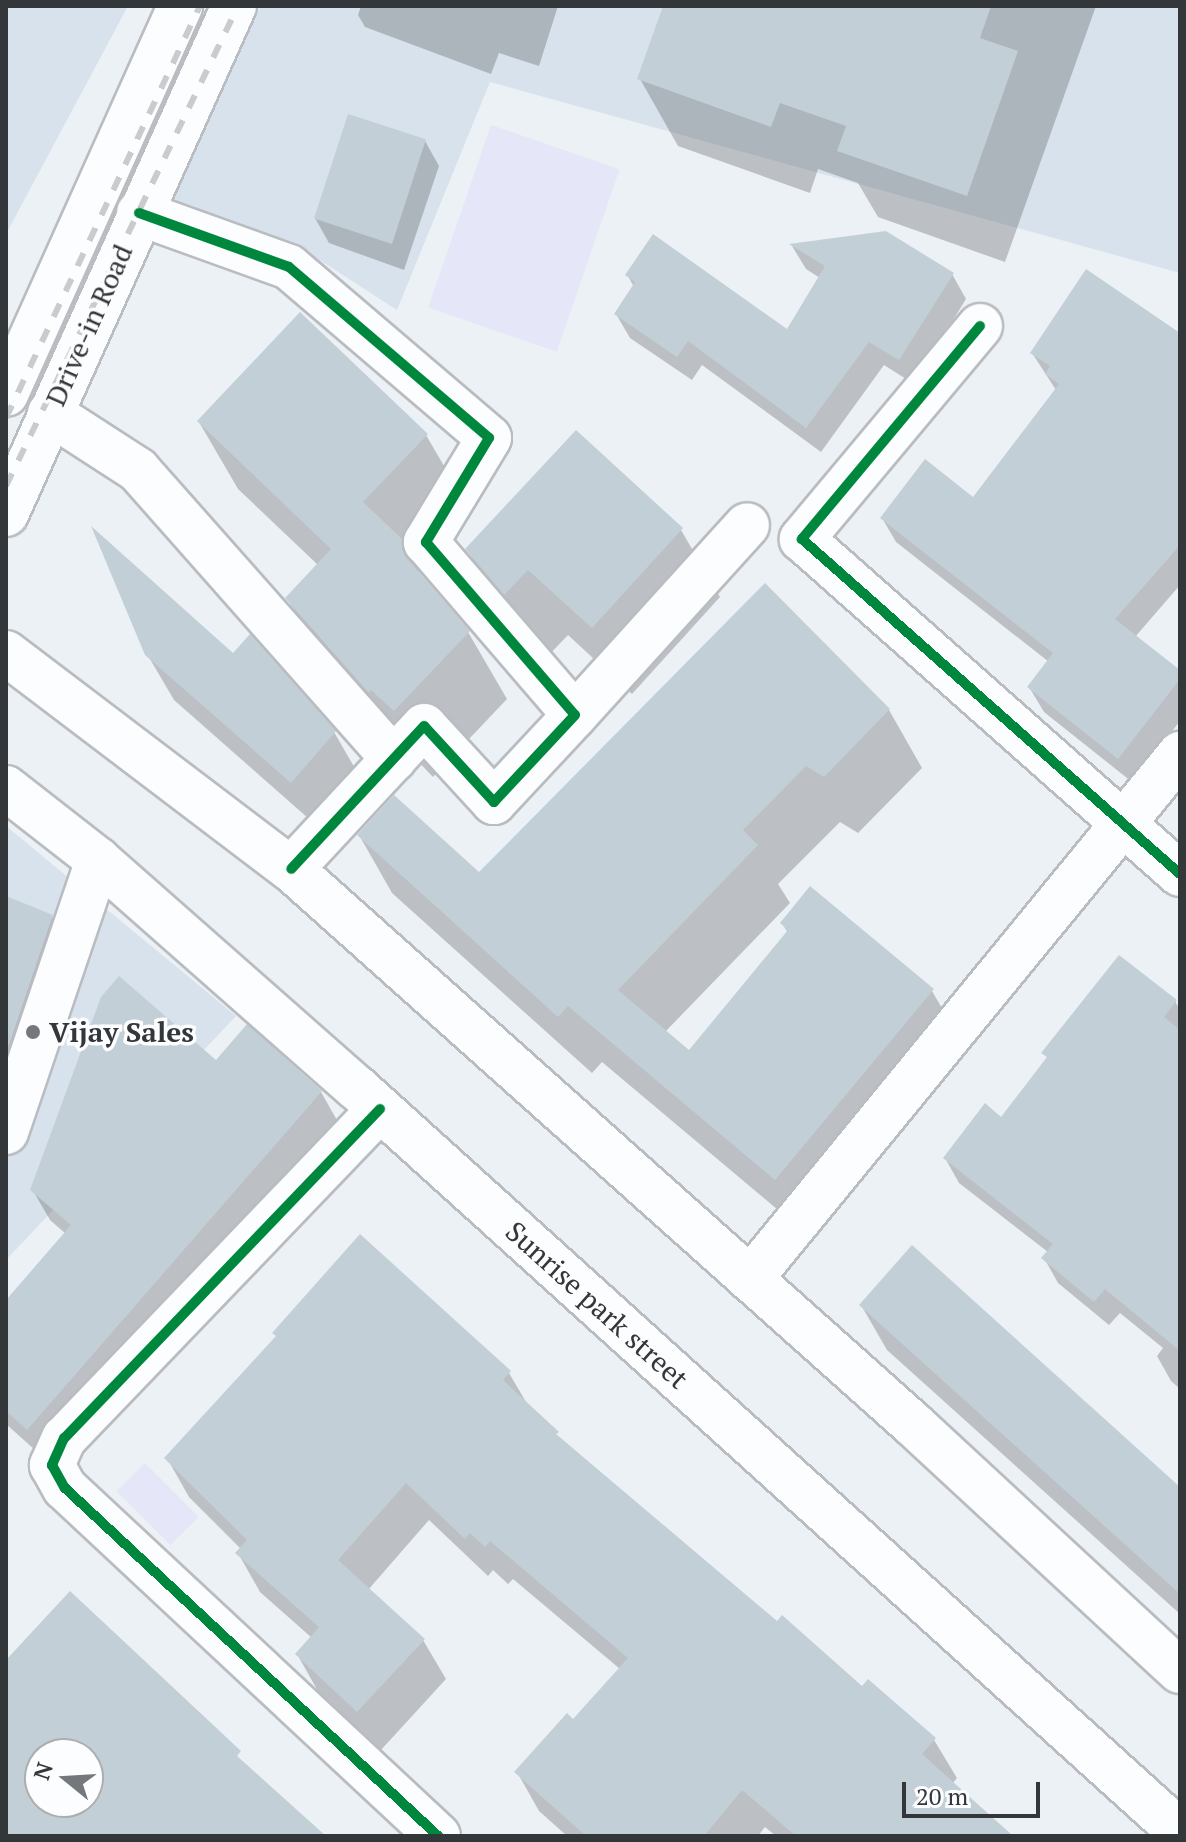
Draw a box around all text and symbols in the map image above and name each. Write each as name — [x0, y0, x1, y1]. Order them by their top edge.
street label: Drive-in Road — [38, 239, 140, 411]
place label: Vijay Sales — [49, 1015, 194, 1049]
marker: Vijay Sales — [24, 1023, 42, 1041]
street label: Sunrise park street — [499, 1214, 695, 1396]
north arrow — [24, 1738, 104, 1818]
text: N — [26, 1759, 59, 1783]
scale bar — [906, 1766, 1044, 1816]
text: 20 m — [916, 1780, 968, 1812]

